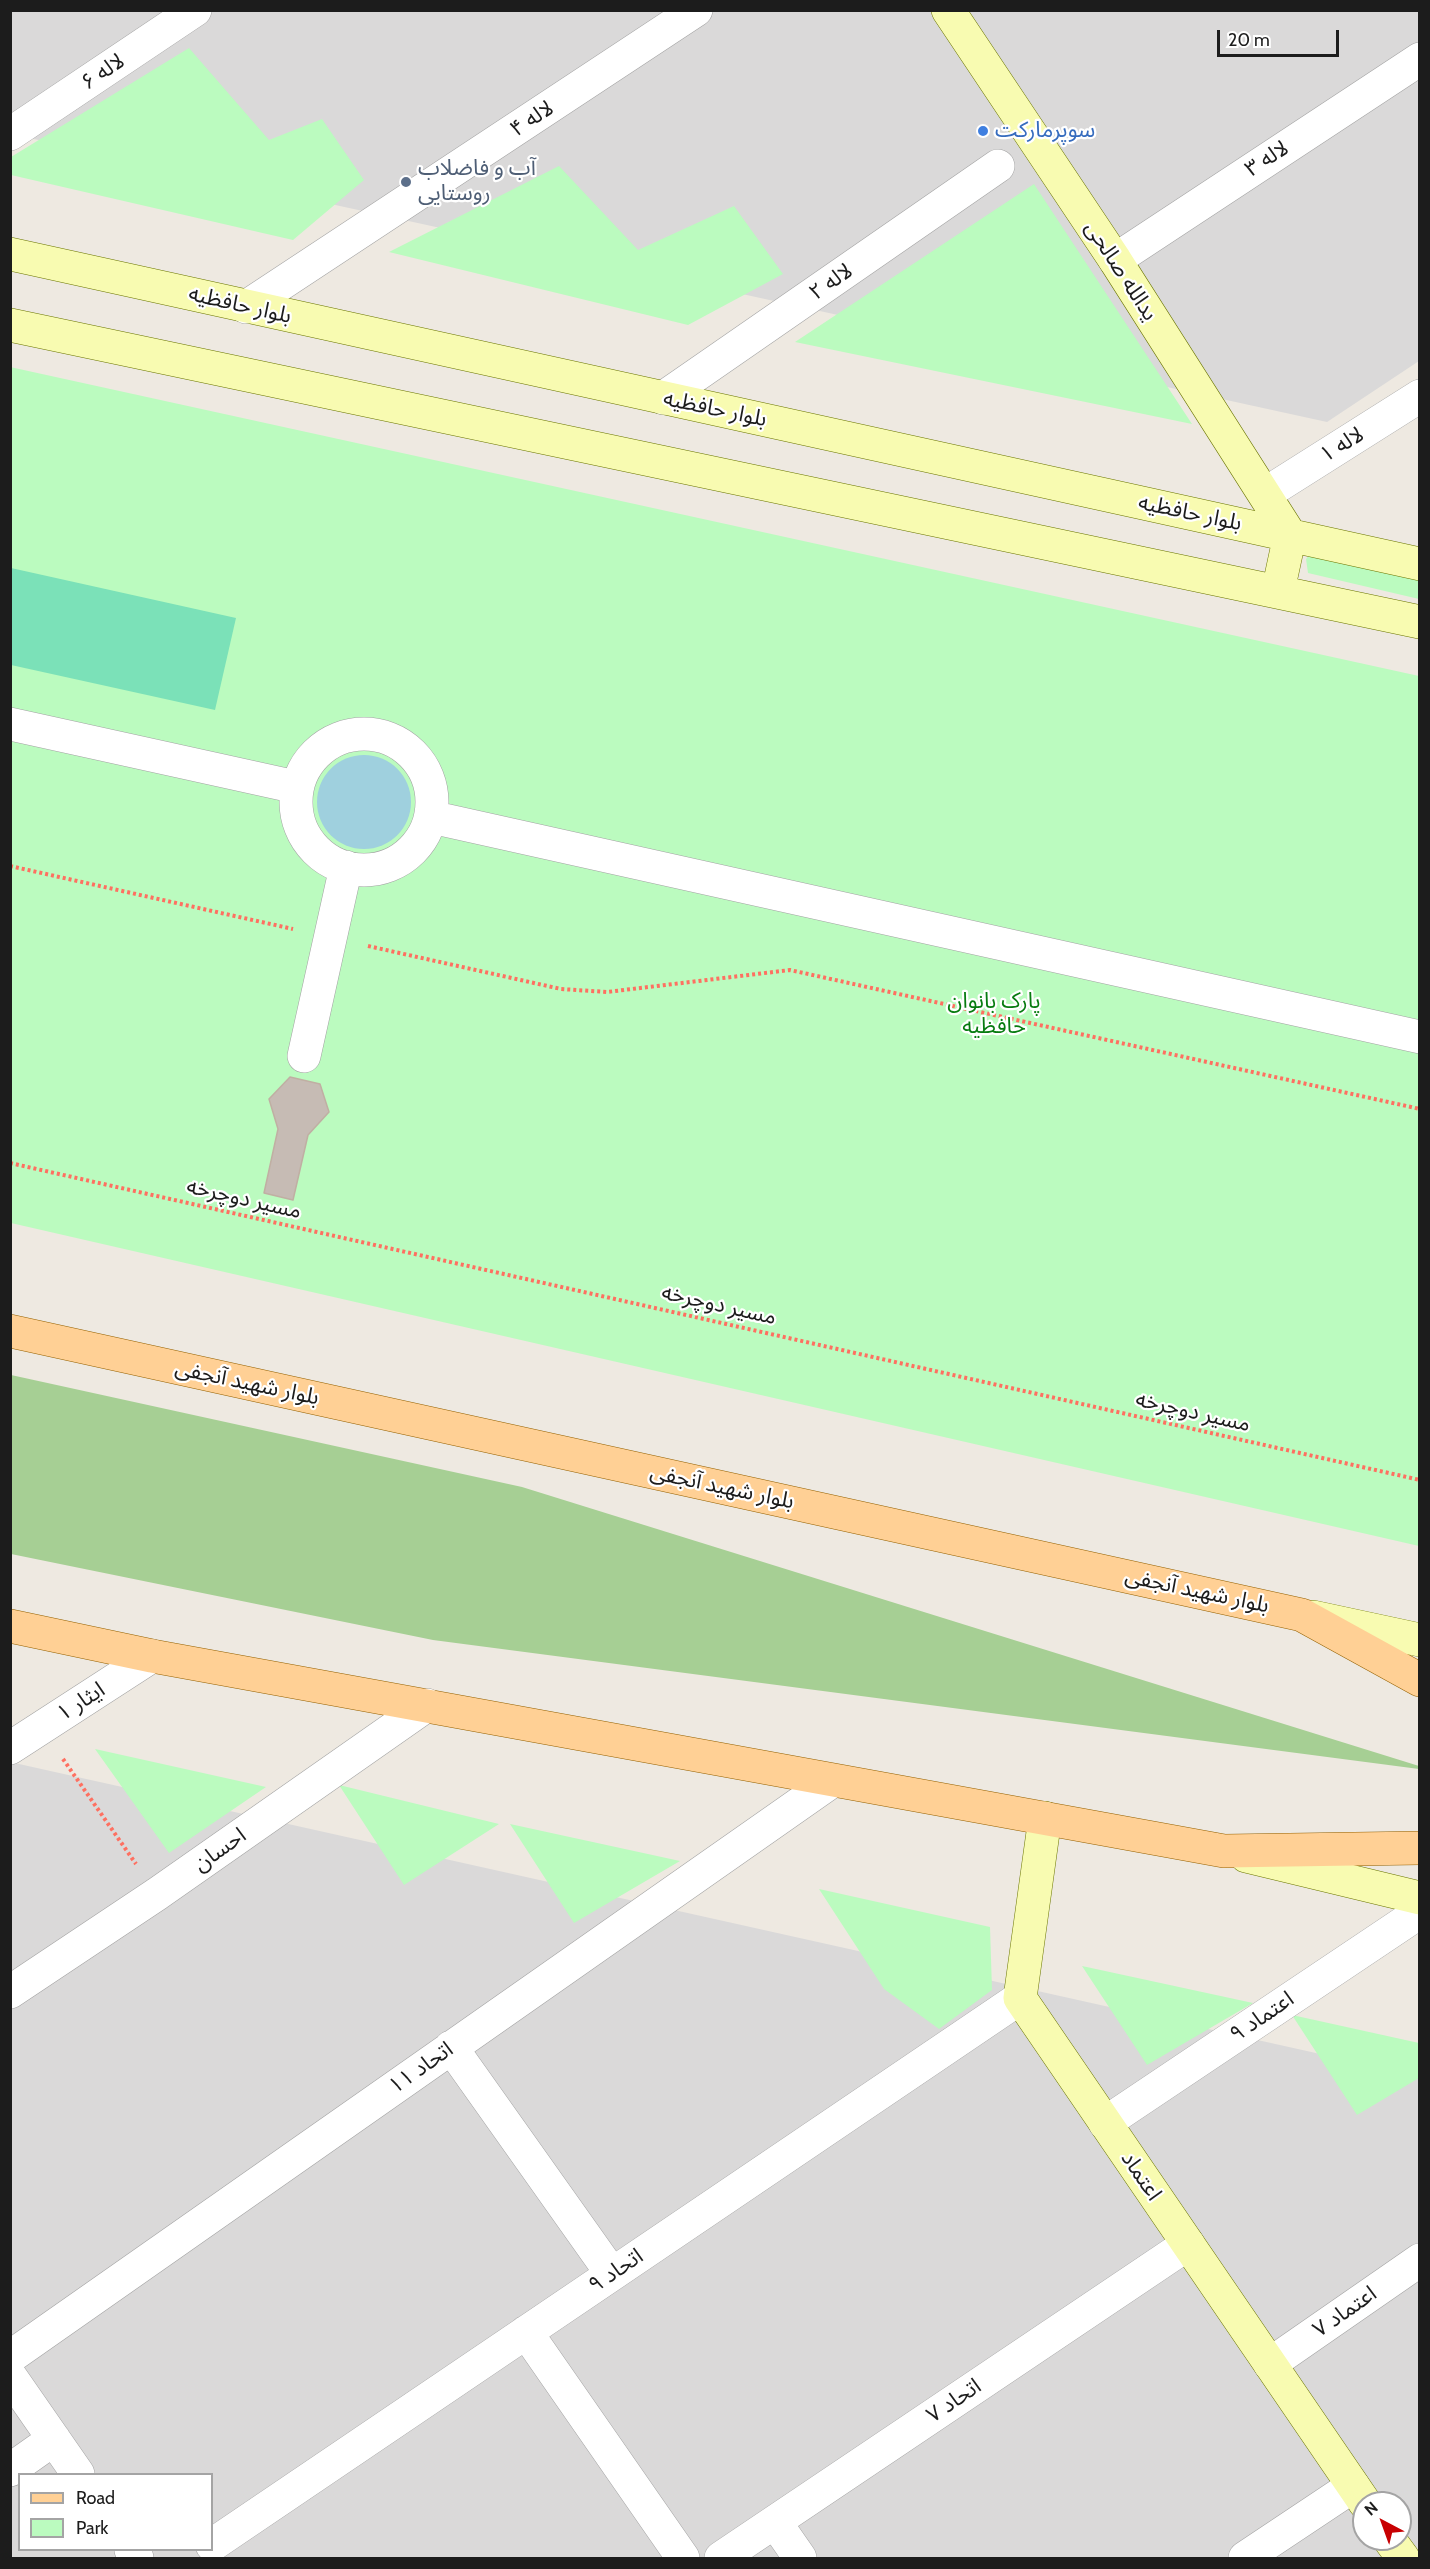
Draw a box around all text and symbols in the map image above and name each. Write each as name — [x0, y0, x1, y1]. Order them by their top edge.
scale bar — [1220, 18, 1342, 56]
text: 20 m — [1228, 29, 1270, 51]
street label: لاله ۶ — [76, 48, 130, 96]
street label: لاله ۴ — [505, 95, 559, 143]
place label: سوپرمارکت — [995, 118, 1095, 144]
marker: سوپرمارکت — [976, 124, 990, 138]
street label: لاله ۳ — [1240, 135, 1294, 183]
place label: آب و فاضلاب روستایی — [418, 156, 536, 208]
marker: آب و فاضلاب روستایی — [399, 175, 413, 189]
street label: یدالله صالحی — [1079, 216, 1163, 326]
street label: لاله ۲ — [804, 258, 858, 306]
street label: بلوار حافظیه — [186, 280, 294, 330]
street label: بلوار حافظیه — [661, 385, 769, 433]
street label: لاله ۱ — [1315, 421, 1369, 469]
street label: بلوار حافظیه — [1136, 489, 1244, 537]
park label: پارک بانوان حافظیه — [947, 989, 1041, 1040]
street label: مسیر دوچرخه — [184, 1173, 304, 1225]
street label: مسیر دوچرخه — [659, 1279, 779, 1331]
street label: بلوار شهید آنجفی — [173, 1355, 321, 1411]
street label: مسیر دوچرخه — [1133, 1386, 1253, 1438]
street label: بلوار شهید آنجفی — [648, 1459, 796, 1515]
street label: بلوار شهید آنجفی — [1123, 1563, 1271, 1619]
street label: ایثار ۱ — [52, 1677, 110, 1727]
street label: احسان — [189, 1822, 251, 1878]
street label: اعتماد ۹ — [1225, 1986, 1299, 2048]
street label: اتحاد ۱۱ — [384, 2036, 458, 2100]
street label: اعتماد — [1115, 2146, 1167, 2206]
street label: اتحاد ۹ — [584, 2243, 648, 2299]
street label: اعتماد ۷ — [1308, 2281, 1382, 2343]
street label: اتحاد ۷ — [922, 2373, 986, 2429]
legend — [18, 2473, 213, 2551]
text: Road — [76, 2487, 115, 2509]
north arrow — [1352, 2491, 1412, 2551]
text: N — [1361, 2498, 1382, 2519]
text: Park — [76, 2517, 108, 2539]

